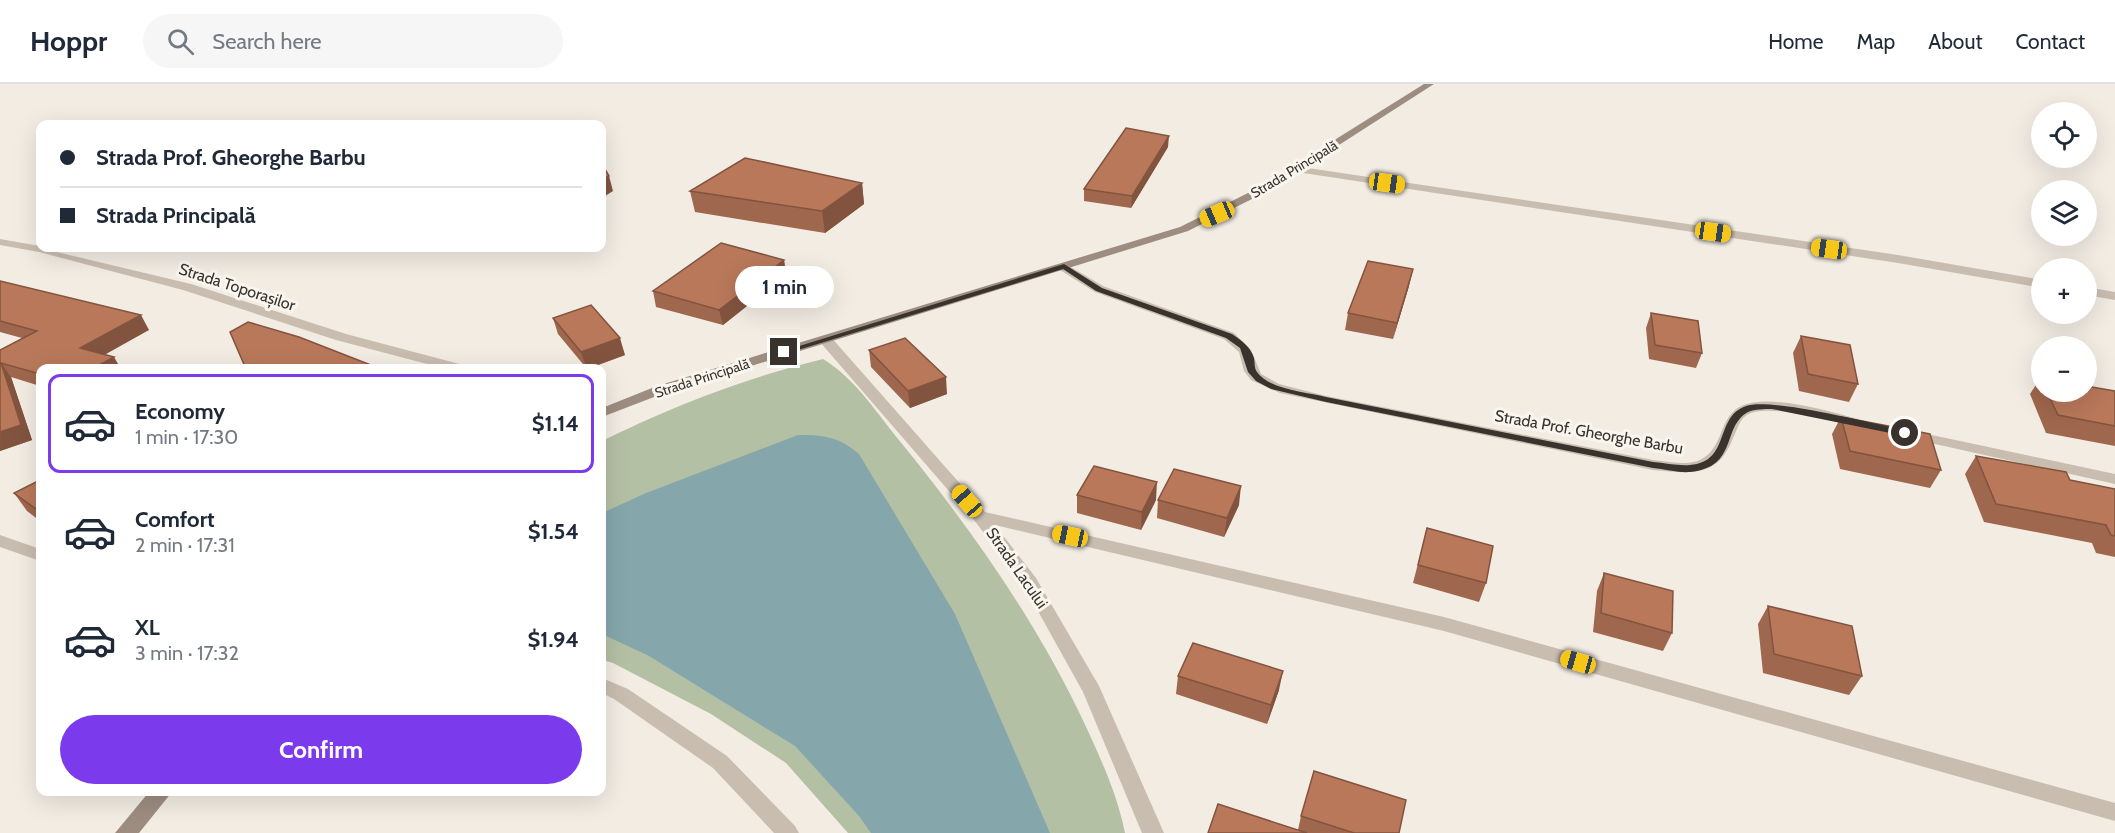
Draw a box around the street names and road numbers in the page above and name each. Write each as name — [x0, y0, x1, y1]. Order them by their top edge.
street label: Strada Principală — [1247, 136, 1341, 202]
street label: Strada Toporașilor — [176, 259, 298, 316]
street label: Strada Principală — [652, 354, 752, 402]
street label: Strada Prof. Gheorghe Barbu — [1493, 406, 1685, 458]
street label: Strada Lacului — [982, 524, 1052, 612]

